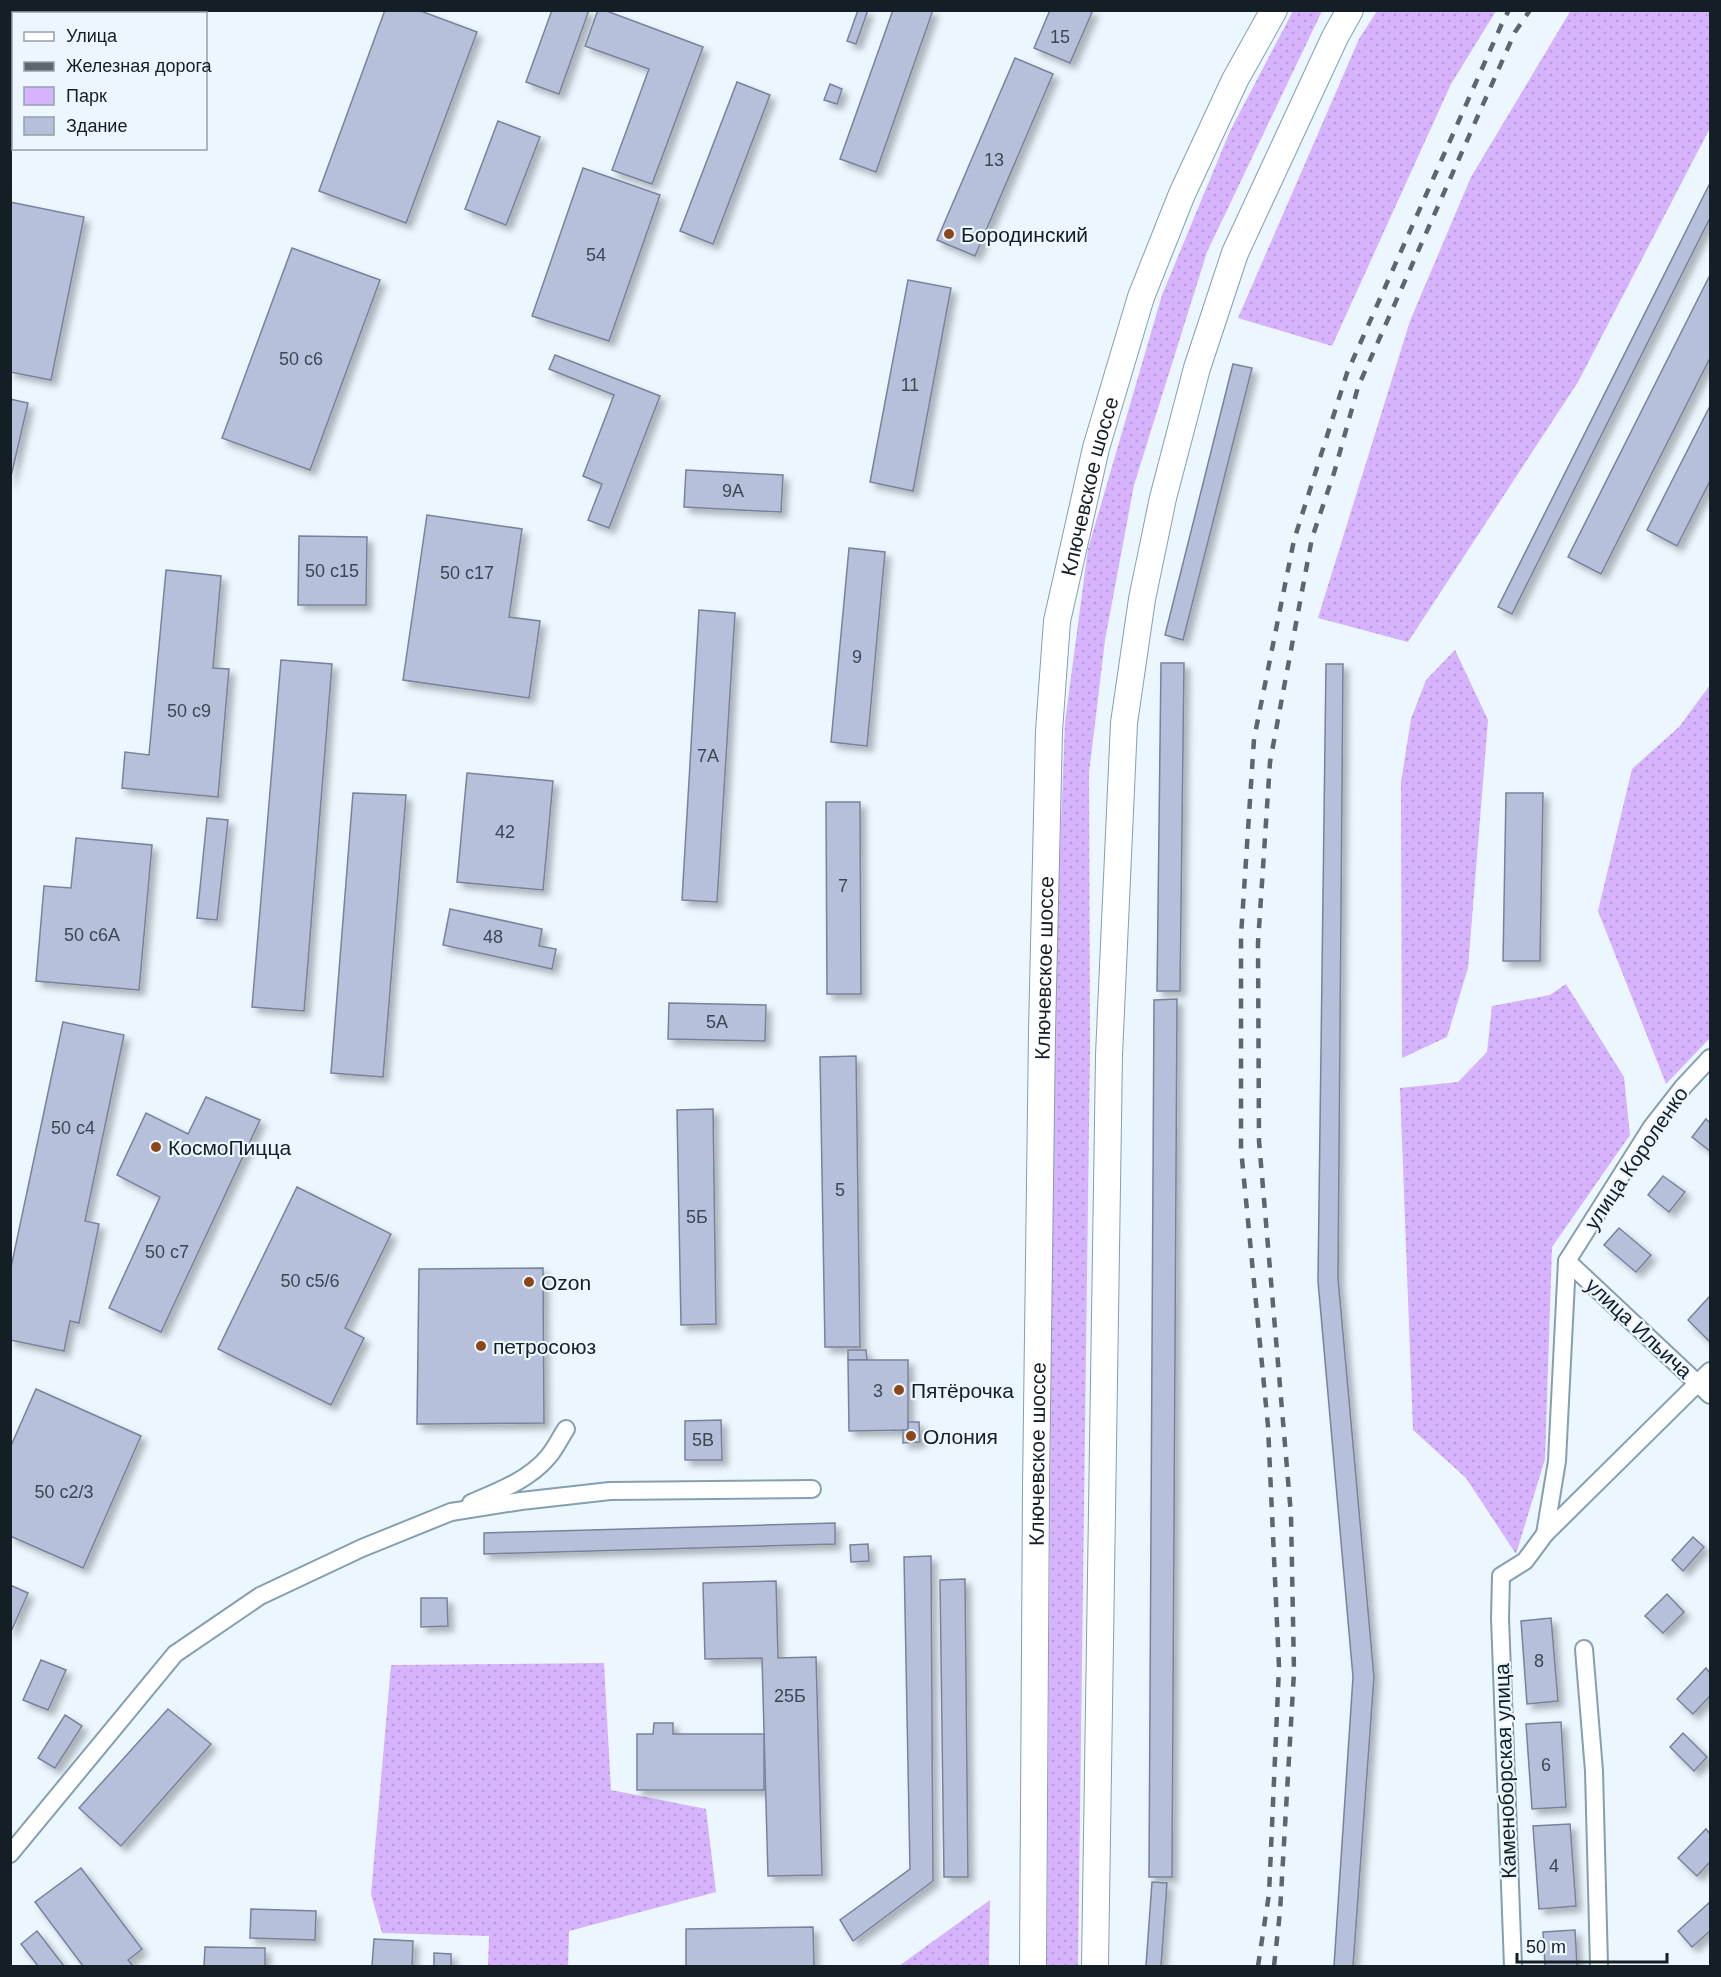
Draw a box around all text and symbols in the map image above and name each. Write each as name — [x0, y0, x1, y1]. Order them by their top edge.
legend — [12, 12, 207, 150]
text: Улица — [66, 26, 118, 46]
house number: 15 — [1050, 27, 1070, 47]
text: Железная дорога — [66, 56, 213, 76]
text: Парк — [66, 86, 107, 106]
text: Здание — [66, 116, 127, 136]
house number: 13 — [984, 150, 1004, 170]
place label: Бородинский — [961, 223, 1088, 246]
marker: Бородинский — [942, 227, 956, 241]
house number: 54 — [586, 245, 606, 265]
house number: 50 с6 — [279, 349, 323, 369]
house number: 11 — [901, 375, 919, 395]
street label: Ключевское шоссе — [1056, 394, 1122, 578]
house number: 9А — [722, 481, 744, 501]
house number: 50 с15 — [305, 561, 359, 581]
house number: 50 с17 — [440, 563, 494, 583]
house number: 9 — [852, 647, 862, 667]
house number: 50 с9 — [167, 701, 211, 721]
house number: 7А — [697, 746, 719, 766]
house number: 42 — [495, 822, 515, 842]
house number: 7 — [838, 876, 848, 896]
street label: Ключевское шоссе — [1030, 876, 1057, 1060]
house number: 50 с6А — [64, 925, 120, 945]
house number: 48 — [483, 927, 503, 947]
house number: 5А — [706, 1012, 728, 1032]
street label: улица Короленко — [1580, 1082, 1692, 1234]
house number: 50 с4 — [51, 1118, 95, 1138]
place label: КосмоПицца — [168, 1136, 291, 1159]
marker: КосмоПицца — [149, 1140, 163, 1154]
house number: 5 — [835, 1180, 845, 1200]
house number: 5Б — [686, 1207, 708, 1227]
house number: 50 с7 — [145, 1242, 189, 1262]
house number: 50 с5/6 — [280, 1271, 340, 1291]
place label: Ozon — [541, 1271, 591, 1294]
street label: улица Ильича — [1581, 1273, 1697, 1383]
marker: Ozon — [522, 1275, 536, 1289]
place label: петросоюз — [493, 1335, 596, 1358]
marker: петросоюз — [474, 1339, 488, 1353]
street label: Ключевское шоссе — [1024, 1362, 1049, 1546]
place label: Пятёрочка — [911, 1379, 1014, 1402]
house number: 3 — [873, 1381, 883, 1401]
marker: Пятёрочка — [892, 1383, 906, 1397]
place label: Олония — [923, 1425, 998, 1448]
marker: Олония — [904, 1429, 918, 1443]
house number: 5В — [692, 1430, 714, 1450]
house number: 50 с2/3 — [34, 1482, 94, 1502]
house number: 8 — [1534, 1651, 1544, 1671]
street label: Каменоборская улица — [1490, 1663, 1520, 1879]
house number: 25Б — [774, 1686, 806, 1706]
house number: 6 — [1541, 1755, 1551, 1775]
house number: 4 — [1549, 1856, 1559, 1876]
scale bar — [1517, 1926, 1667, 1964]
text: 50 m — [1526, 1937, 1566, 1957]

